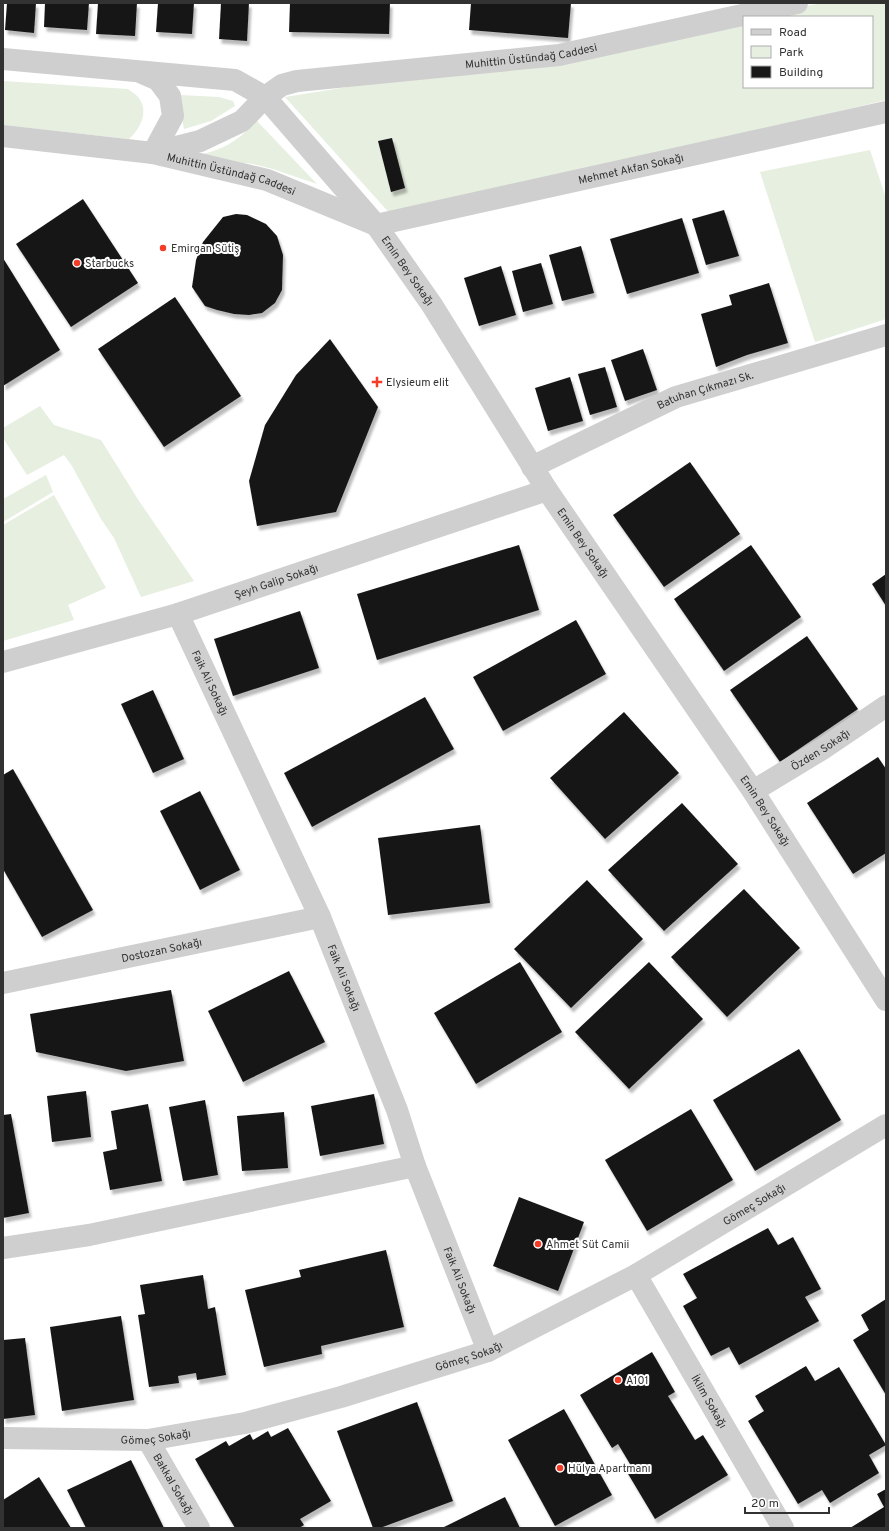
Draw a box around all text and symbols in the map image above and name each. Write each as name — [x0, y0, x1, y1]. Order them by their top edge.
legend — [743, 16, 873, 88]
text: Road — [779, 25, 807, 41]
street label: Muhittin Üstündağ Caddesi — [464, 41, 598, 72]
text: Park — [779, 45, 804, 61]
text: Building — [779, 65, 823, 81]
street label: Muhittin Üstündağ Caddesi — [165, 150, 297, 199]
street label: Mehmet Akfan Sokağı — [577, 151, 685, 188]
street label: Emin Bey Sokağı — [378, 233, 436, 309]
place label: Emirgan Sütiş — [171, 242, 239, 256]
marker: Emirgan Sütiş — [158, 243, 168, 253]
place label: Starbucks — [85, 257, 134, 271]
marker: Starbucks — [72, 258, 82, 268]
street label: Batuhan Çıkmazı Sk. — [655, 368, 755, 413]
marker: Elysieum elit — [371, 376, 383, 388]
place label: Elysieum elit — [386, 376, 449, 390]
street label: Emin Bey Sokağı — [553, 506, 611, 581]
street label: Şeyh Galip Sokağı — [233, 561, 320, 603]
street label: Faik Ali Sokağı — [188, 648, 231, 718]
street label: Özden Sokağı — [788, 726, 853, 774]
street label: Emin Bey Sokağı — [736, 773, 793, 850]
street label: Dostozan Sokağı — [120, 936, 203, 966]
street label: Faik Ali Sokağı — [324, 943, 363, 1014]
street label: Gömeç Sokağı — [721, 1181, 788, 1229]
place label: Ahmet Süt Camii — [546, 1238, 629, 1252]
marker: Ahmet Süt Camii — [533, 1239, 543, 1249]
street label: Faik Ali Sokağı — [440, 1245, 479, 1316]
street label: Gömeç Sokağı — [433, 1339, 505, 1375]
street label: İklim Sokağı — [687, 1372, 730, 1431]
place label: A101 — [626, 1374, 649, 1388]
marker: A101 — [613, 1375, 623, 1385]
street label: Gömeç Sokağı — [121, 1427, 192, 1448]
street label: Bakkal Sokağı — [149, 1451, 196, 1518]
place label: Hülya Apartmanı — [568, 1462, 651, 1476]
marker: Hülya Apartmanı — [555, 1463, 565, 1473]
scale bar — [745, 1489, 829, 1515]
text: 20 m — [751, 1496, 779, 1512]

